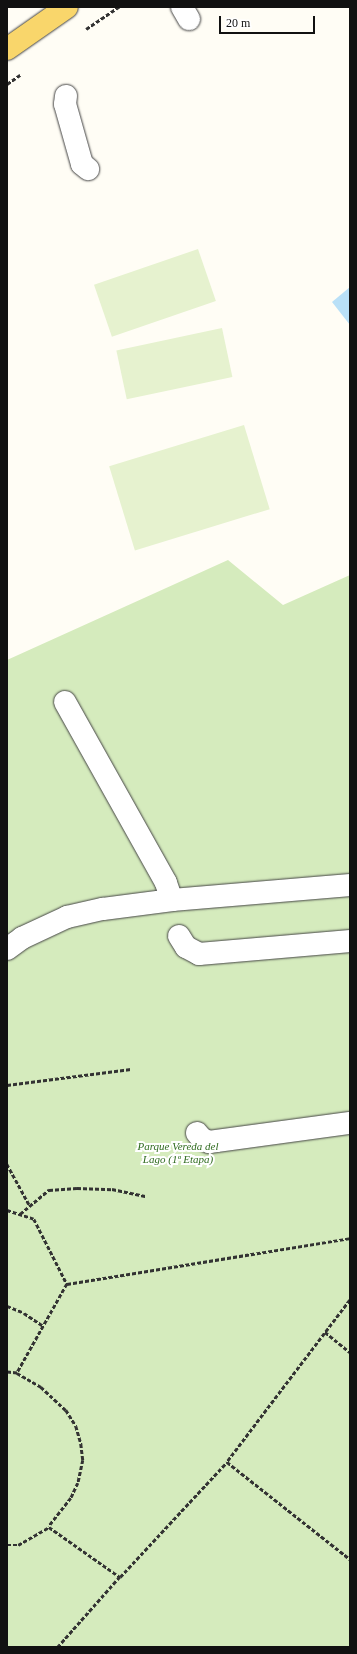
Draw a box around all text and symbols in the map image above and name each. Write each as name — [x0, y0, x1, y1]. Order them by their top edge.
scale bar — [221, 8, 317, 34]
text: 20 m — [226, 16, 250, 30]
park label: Parque Vereda del Lago (1ª Etapa) — [137, 1140, 219, 1166]

